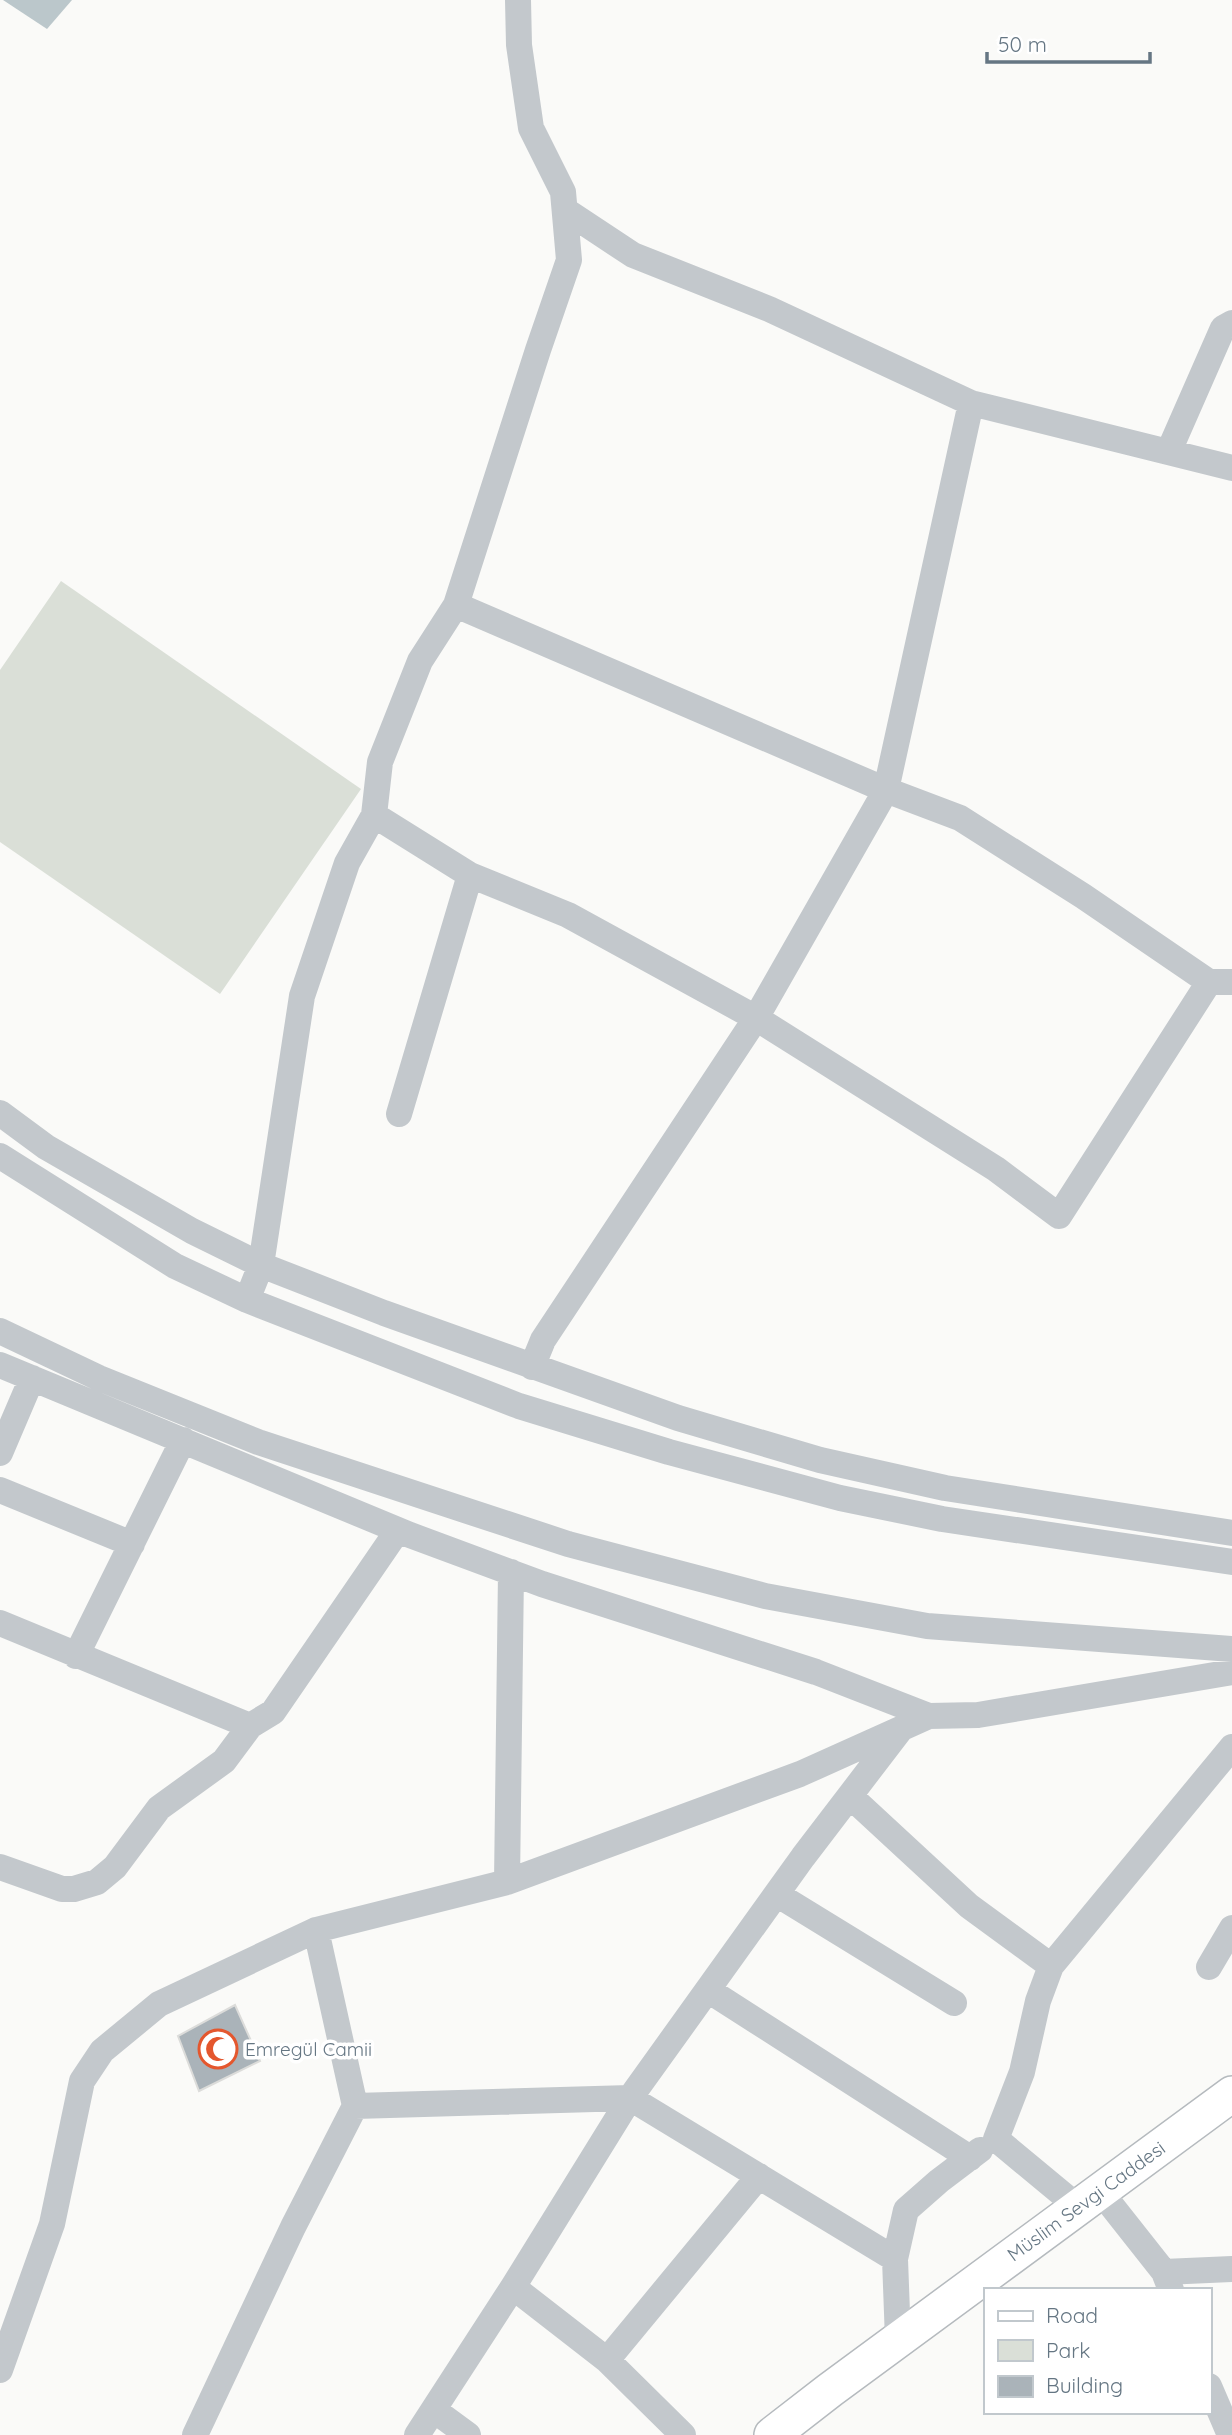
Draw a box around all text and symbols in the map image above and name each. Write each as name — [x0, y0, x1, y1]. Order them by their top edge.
scale bar — [987, 21, 1150, 65]
text: 50 m — [998, 31, 1047, 57]
mosque icon: Emregül Camii — [197, 2028, 239, 2070]
place label: Emregül Camii — [245, 2037, 372, 2061]
street label: Müslim Sevgi Caddesi — [1002, 2136, 1170, 2266]
legend — [984, 2288, 1211, 2414]
text: Road — [1046, 2302, 1098, 2328]
text: Park — [1046, 2337, 1090, 2363]
text: Building — [1046, 2372, 1123, 2398]

